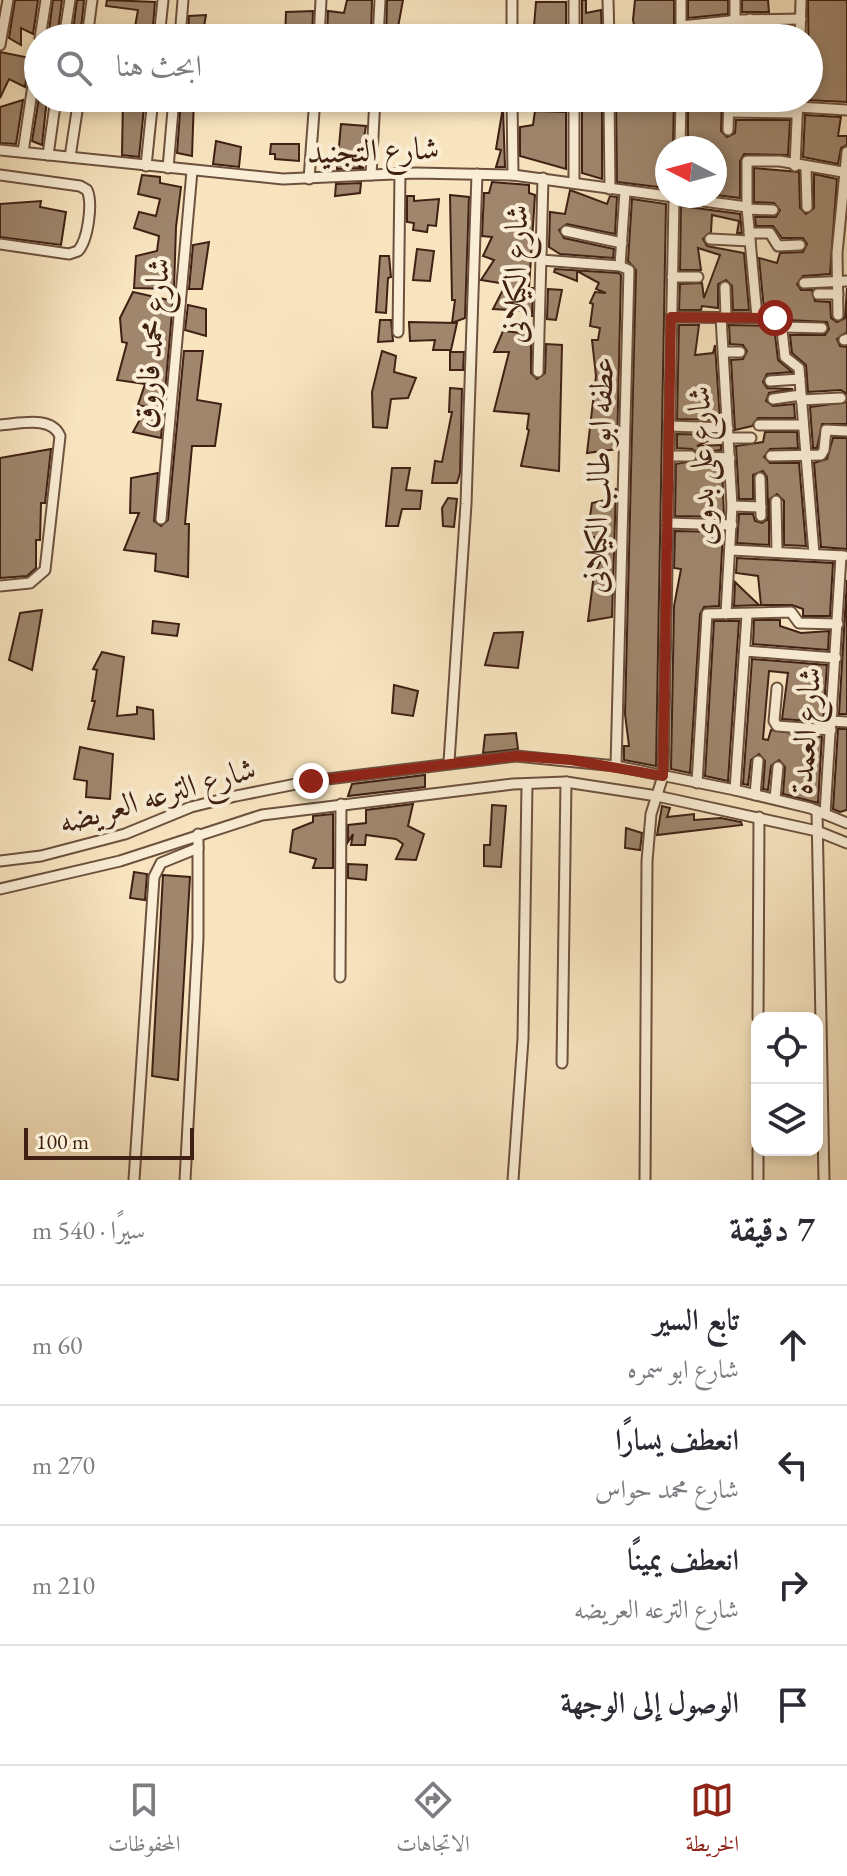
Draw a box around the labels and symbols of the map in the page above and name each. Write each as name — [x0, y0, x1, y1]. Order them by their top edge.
street label: شارع التجنيد — [306, 127, 440, 179]
north arrow — [655, 136, 727, 208]
street label: شارع الكيلانى — [493, 204, 543, 344]
street label: شارع محمد فاروق — [123, 256, 185, 431]
route start — [757, 300, 793, 336]
street label: عطفه ابو طالب الكيلانى — [573, 356, 623, 594]
street label: شارع على بدوى — [677, 385, 731, 547]
street label: شارع العمدة — [780, 666, 836, 797]
street label: شارع الترعه العريضه — [53, 747, 262, 849]
route end — [293, 763, 329, 799]
scale bar — [24, 1124, 194, 1160]

